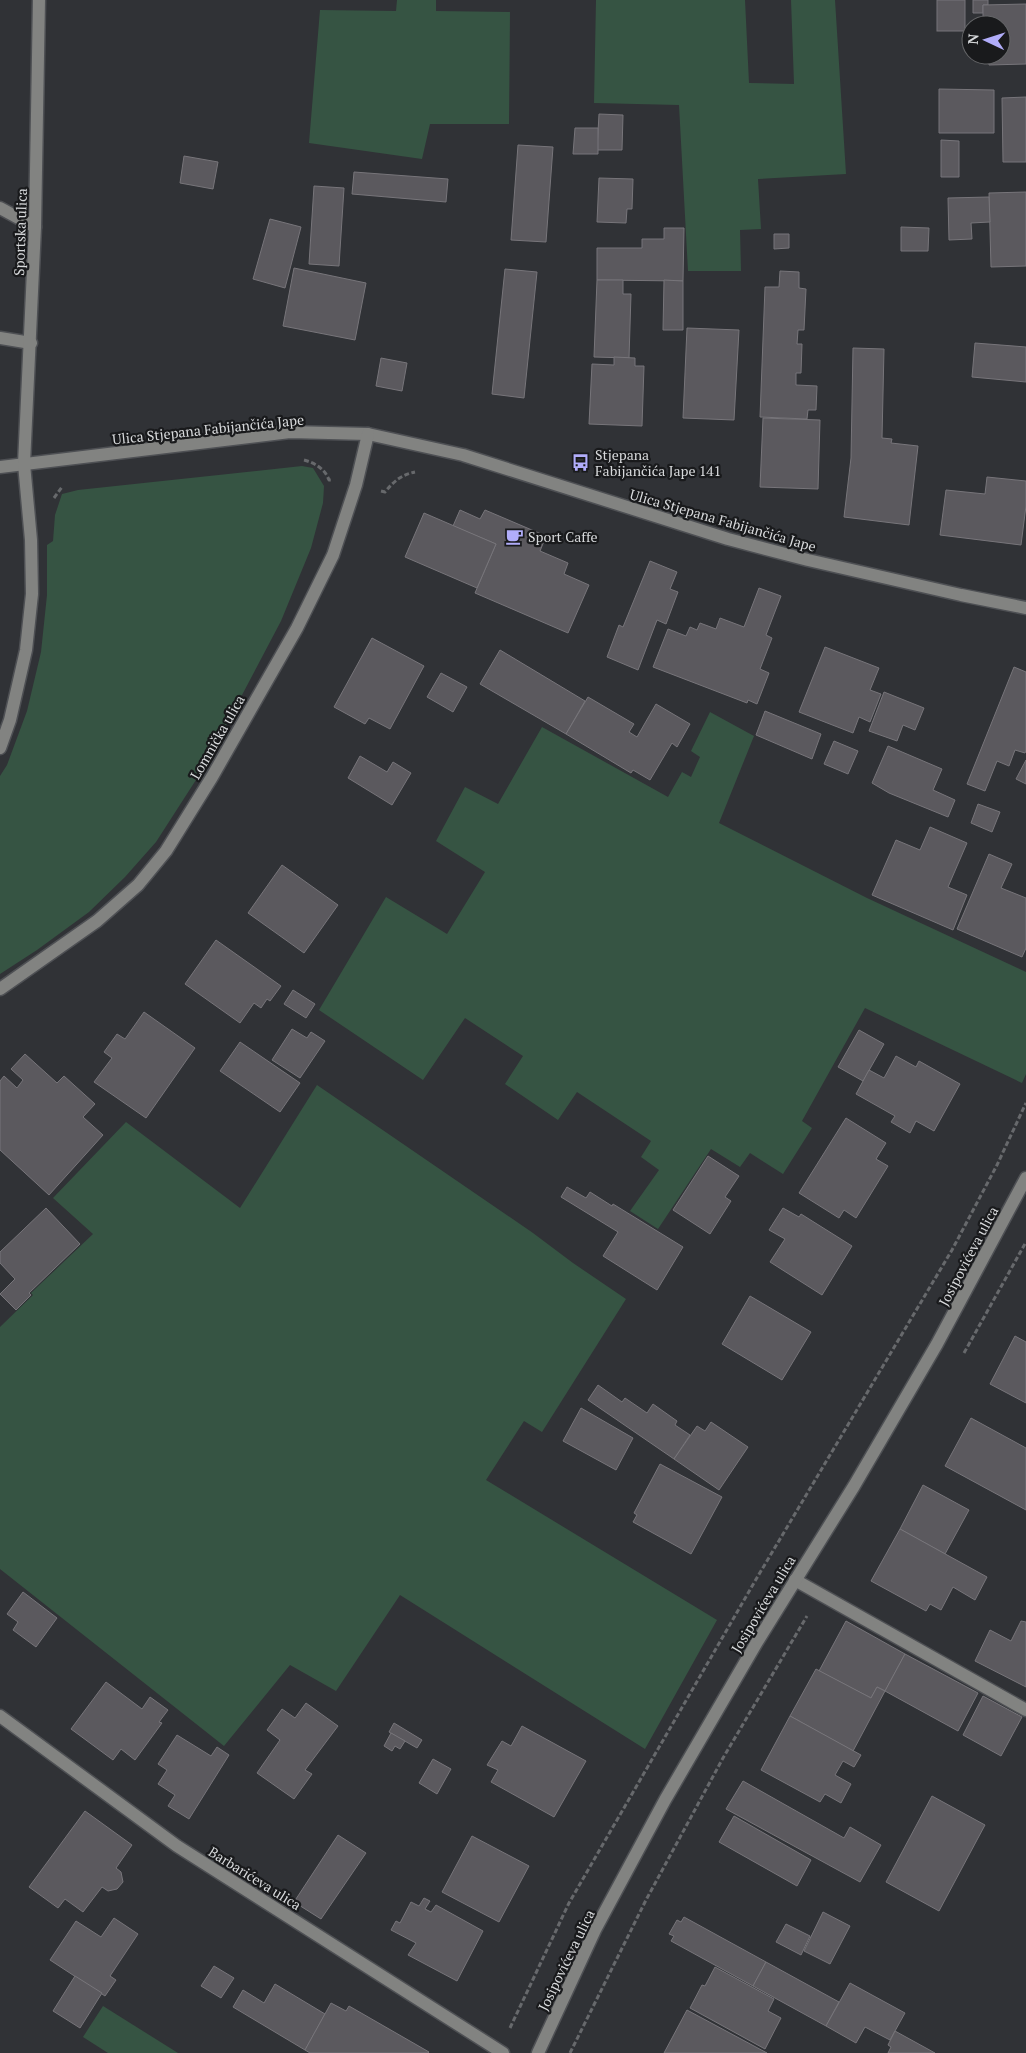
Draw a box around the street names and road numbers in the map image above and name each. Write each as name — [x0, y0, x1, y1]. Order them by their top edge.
street label: Sportska ulica — [9, 188, 31, 276]
street label: Ulica Stjepana Fabijančića Jape — [111, 409, 305, 449]
street label: Ulica Stjepana Fabijančića Jape — [628, 484, 818, 556]
street label: Lomnička ulica — [185, 691, 249, 783]
street label: Josipovićeva ulica — [934, 1203, 1002, 1309]
street label: Josipovićeva ulica — [726, 1552, 800, 1656]
street label: Barbarićeva ulica — [205, 1842, 305, 1914]
street label: Josipovićeva ulica — [533, 1906, 599, 2014]

